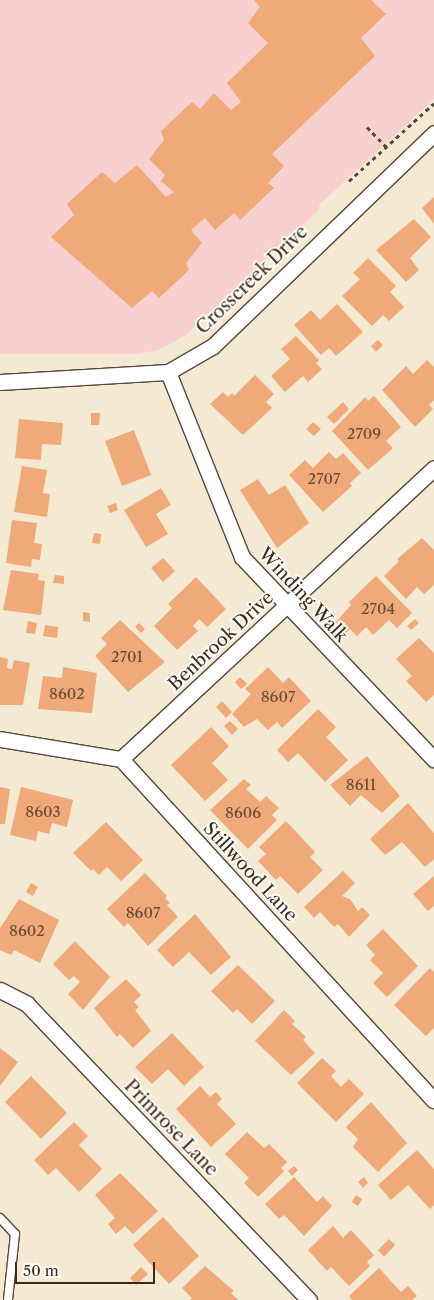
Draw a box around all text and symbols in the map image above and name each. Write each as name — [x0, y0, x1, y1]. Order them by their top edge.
street label: Crosscreek Drive — [192, 221, 312, 339]
house number: 2709 — [347, 425, 381, 443]
house number: 2707 — [308, 470, 340, 488]
street label: Winding Walk — [254, 543, 352, 647]
street label: Benbrook Drive — [164, 587, 278, 695]
house number: 2704 — [361, 600, 395, 618]
house number: 2701 — [111, 648, 143, 666]
house number: 8602 — [49, 685, 85, 703]
house number: 8607 — [261, 688, 295, 706]
house number: 8611 — [346, 776, 376, 794]
house number: 8603 — [25, 803, 61, 821]
house number: 8606 — [225, 804, 261, 822]
street label: Stillwood Lane — [198, 818, 302, 926]
house number: 8607 — [126, 904, 160, 922]
house number: 8602 — [9, 922, 45, 940]
street label: Primrose Lane — [120, 1075, 222, 1181]
scale bar — [18, 1252, 158, 1284]
text: 50 m — [23, 1261, 59, 1280]

